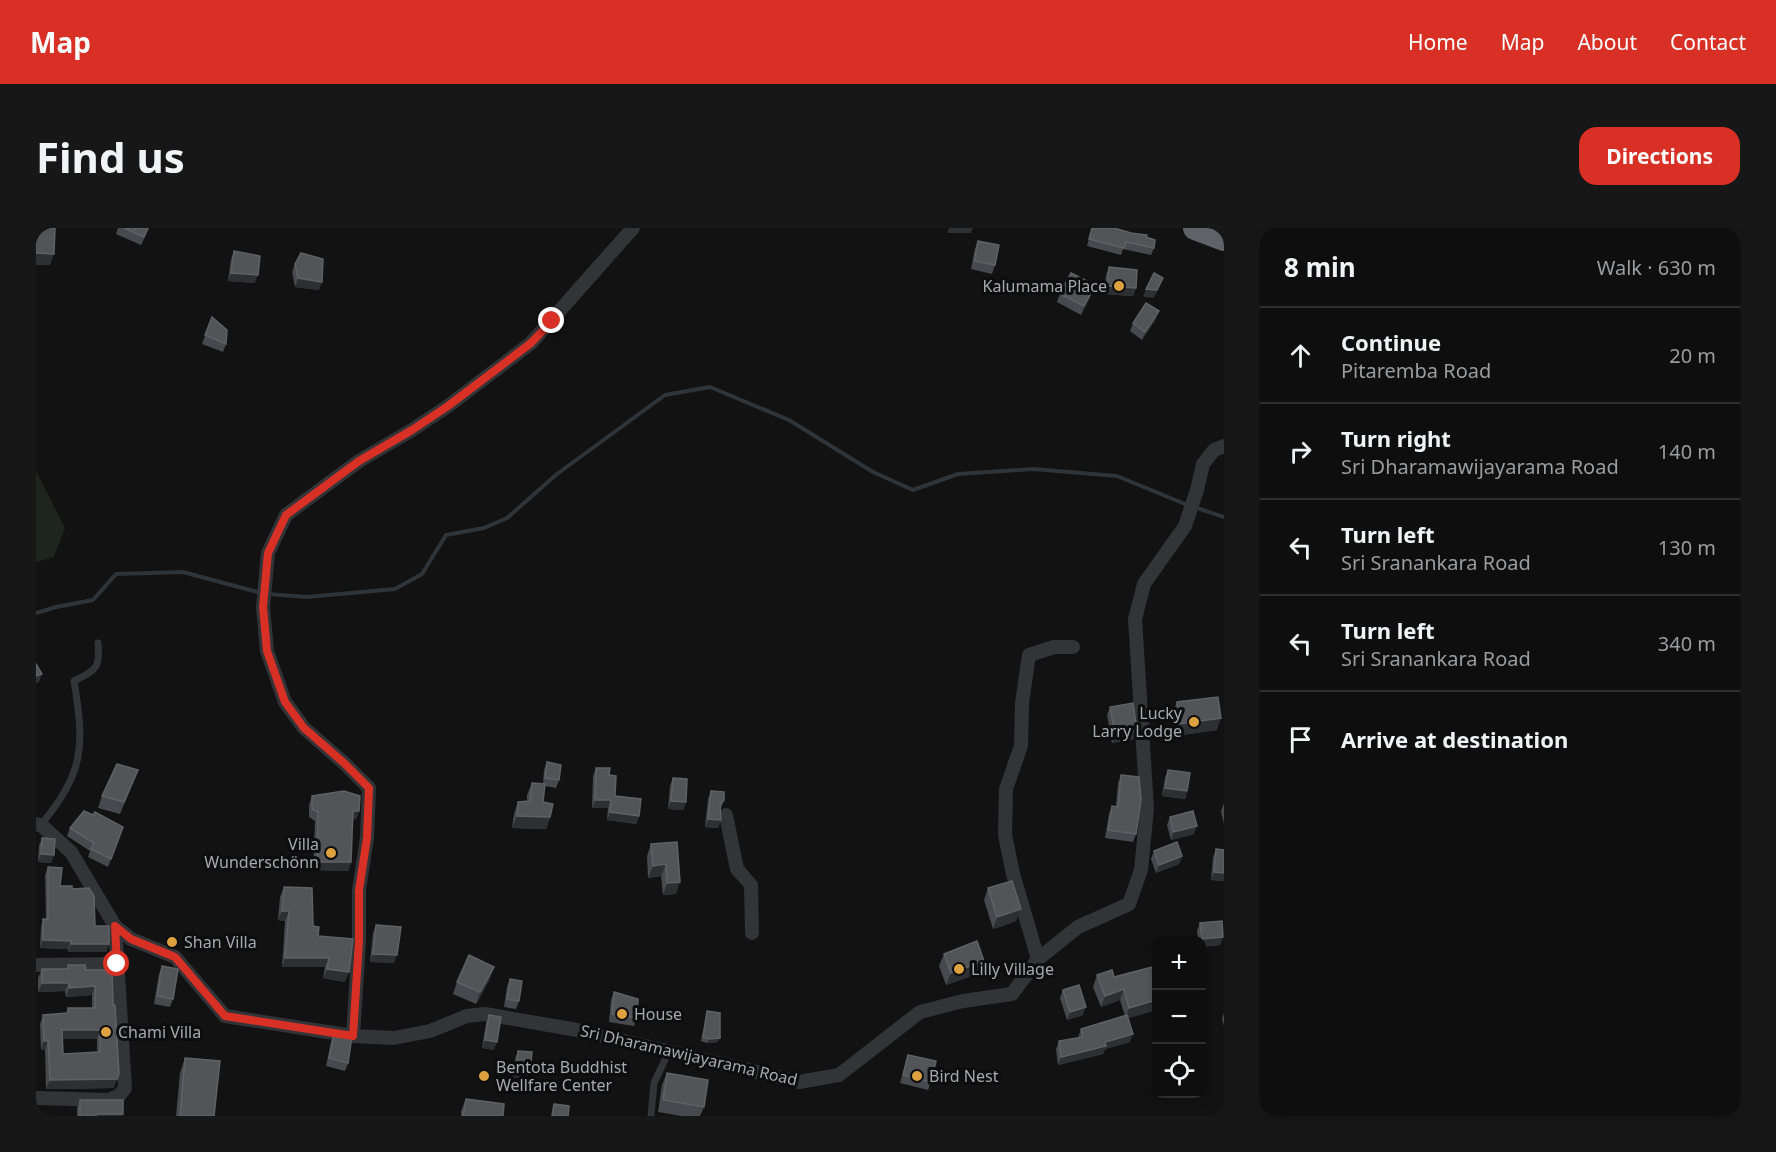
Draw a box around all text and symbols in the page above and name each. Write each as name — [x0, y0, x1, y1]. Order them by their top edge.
text: Map — [30, 23, 91, 61]
text: Home — [1408, 28, 1468, 56]
text: Map — [1501, 28, 1544, 56]
text: About — [1577, 28, 1637, 56]
text: Contact — [1670, 28, 1746, 56]
button: Directions — [1579, 127, 1740, 185]
text: Find us — [36, 128, 185, 185]
text: 8 min — [1284, 249, 1356, 285]
text: Walk · 630 m — [1597, 254, 1716, 281]
place label: Kalumama Place — [983, 275, 1107, 297]
marker: Kalumama Place — [1112, 279, 1126, 293]
route end — [538, 307, 564, 333]
text: Continue — [1341, 327, 1441, 357]
icon: ahead — [1284, 339, 1317, 372]
text: 20 m — [1669, 342, 1716, 369]
text: Pitaremba Road — [1341, 357, 1491, 384]
text: Turn right — [1341, 423, 1451, 453]
icon: right — [1284, 435, 1317, 468]
text: 140 m — [1658, 438, 1716, 465]
text: Sri Dharamawijayarama Road — [1341, 453, 1619, 480]
text: Turn left — [1341, 519, 1435, 549]
icon: left — [1284, 531, 1317, 564]
text: 130 m — [1658, 534, 1716, 561]
text: Sri Sranankara Road — [1341, 549, 1531, 576]
text: Turn left — [1341, 615, 1435, 645]
icon: left — [1284, 627, 1317, 660]
text: 340 m — [1658, 630, 1716, 657]
text: Sri Sranankara Road — [1341, 645, 1531, 672]
place label: Lucky Larry Lodge — [1092, 702, 1183, 742]
marker: Lucky Larry Lodge — [1187, 715, 1201, 729]
icon: arrive — [1284, 723, 1317, 756]
text: Arrive at destination — [1341, 724, 1568, 754]
place label: Villa Wunderschönn — [204, 833, 319, 873]
marker: Villa Wunderschönn — [324, 846, 338, 860]
place label: Shan Villa — [184, 931, 257, 953]
marker: Shan Villa — [165, 935, 179, 949]
map controls — [1152, 936, 1206, 1098]
button: + — [1152, 936, 1206, 990]
route start — [103, 950, 129, 976]
place label: Lilly Village — [971, 958, 1054, 980]
marker: Lilly Village — [952, 962, 966, 976]
button: − — [1152, 990, 1206, 1044]
place label: House — [634, 1003, 682, 1025]
marker: House — [615, 1007, 629, 1021]
street label: Sri Dharamawijayarama Road — [578, 1019, 800, 1091]
place label: Chami Villa — [118, 1021, 201, 1043]
marker: Chami Villa — [99, 1025, 113, 1039]
button: locate — [1152, 1044, 1206, 1098]
place label: Bentota Buddhist Wellfare Center — [496, 1056, 627, 1096]
place label: Bird Nest — [929, 1065, 999, 1087]
marker: Bentota Buddhist Wellfare Center — [477, 1069, 491, 1083]
marker: Bird Nest — [910, 1069, 924, 1083]

